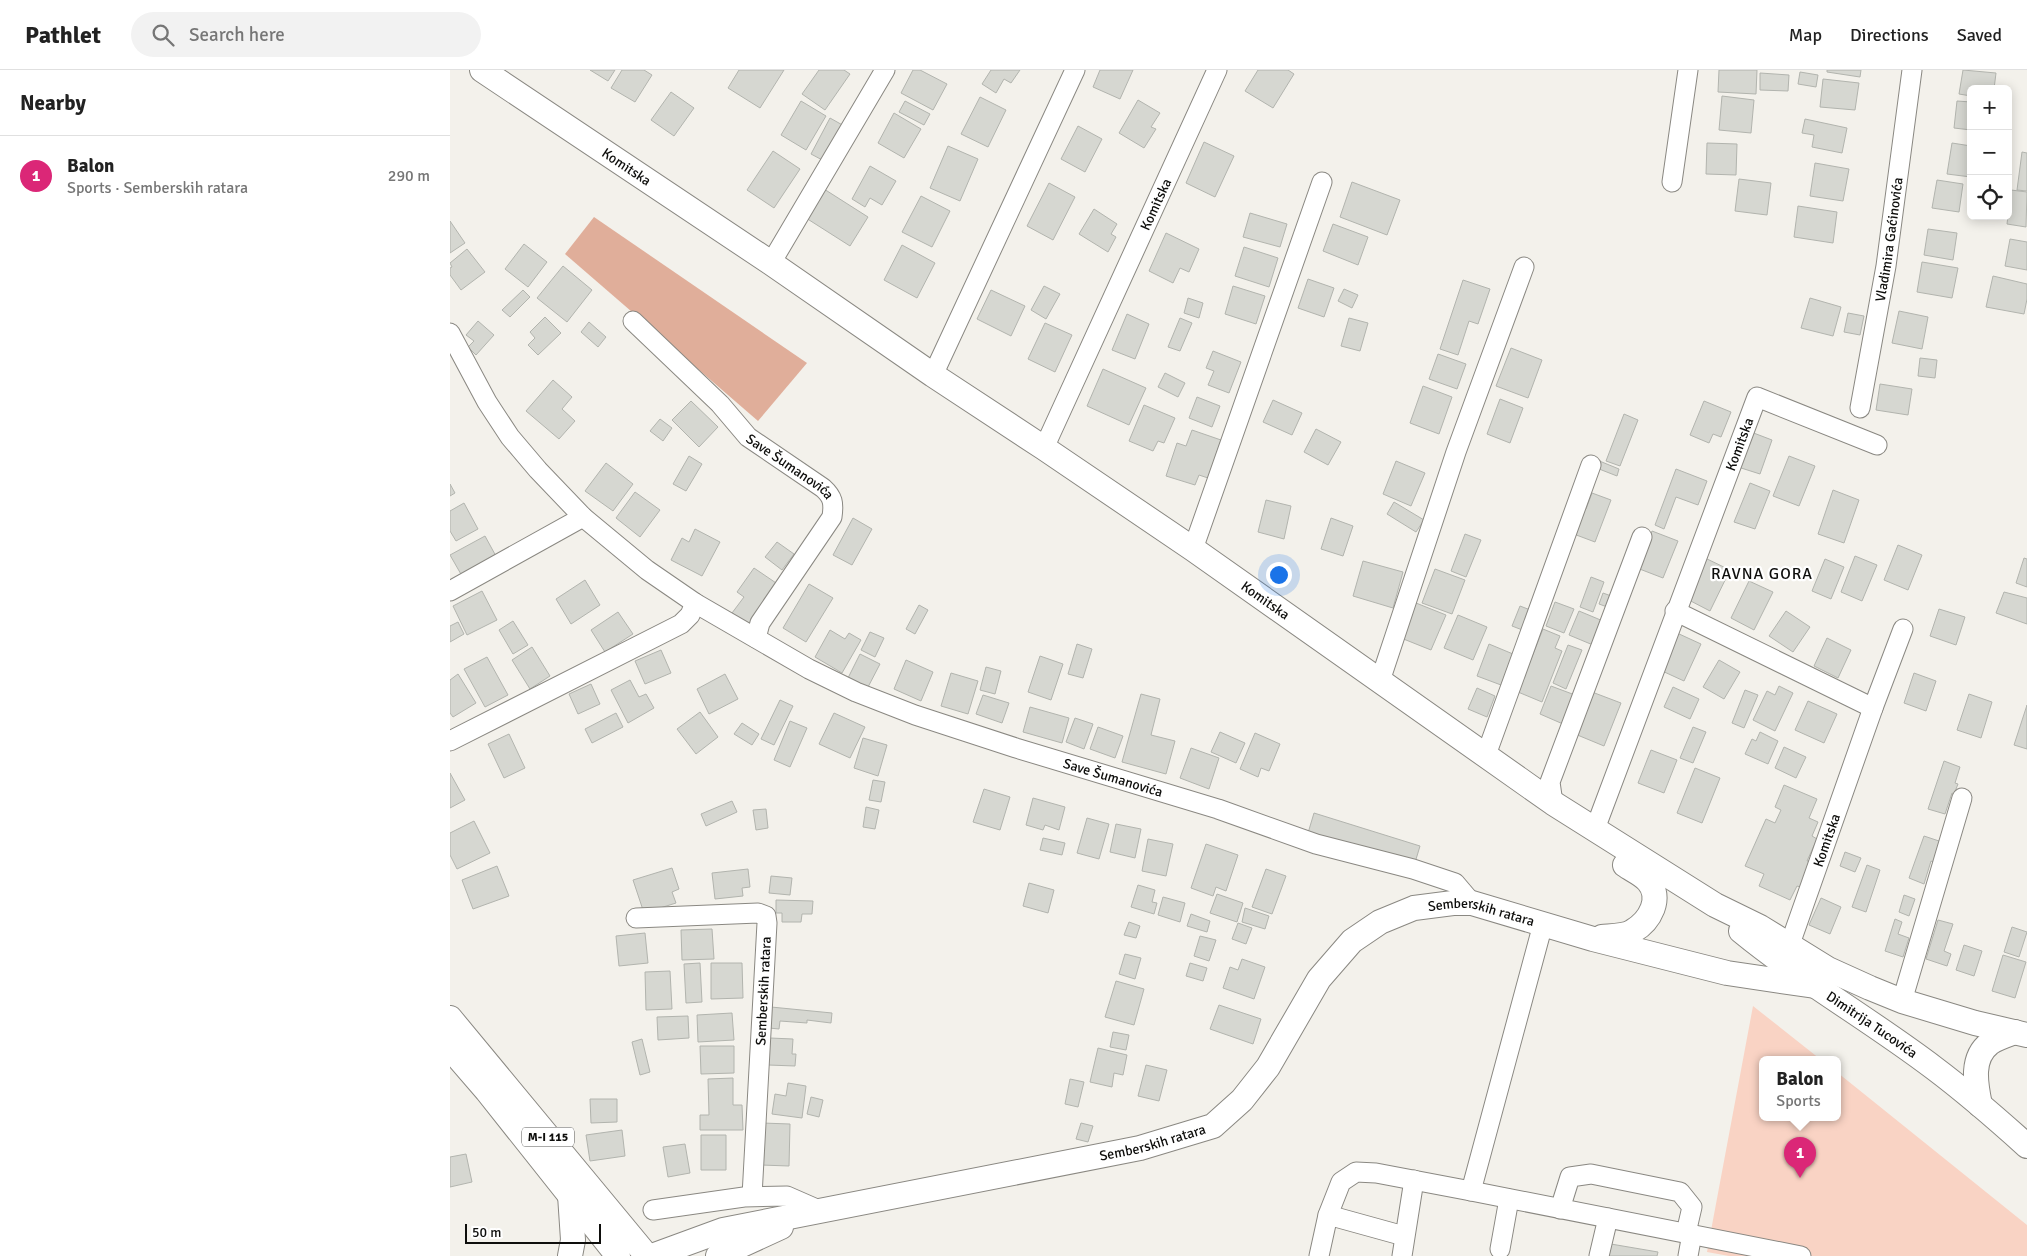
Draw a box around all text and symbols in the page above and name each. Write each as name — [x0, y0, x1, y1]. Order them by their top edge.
search box — [131, 12, 481, 57]
text: Pathlet — [25, 20, 101, 50]
icon: search — [149, 21, 177, 49]
text: Search here — [189, 23, 285, 47]
text: Map — [1789, 24, 1822, 46]
text: Directions — [1850, 24, 1929, 46]
text: Saved — [1957, 24, 2002, 46]
map controls — [1967, 85, 2012, 220]
button: + — [1967, 85, 2012, 130]
text: Nearby — [20, 90, 86, 116]
button: − — [1967, 130, 2012, 175]
street label: Komitska — [599, 145, 654, 190]
text: Balon — [67, 154, 115, 178]
text: 1 — [32, 166, 40, 186]
text: 290 m — [388, 166, 430, 186]
button: locate — [1967, 175, 2012, 220]
street label: Komitska — [1137, 176, 1175, 233]
street label: Vladimira Gaćinovića — [1872, 176, 1907, 303]
text: Sports · Semberskih ratara — [67, 178, 248, 198]
street label: Komitska — [1722, 415, 1757, 473]
street label: Save Šumanovića — [743, 430, 838, 503]
your location — [1266, 562, 1292, 588]
district label: RAVNA GORA — [1711, 564, 1813, 584]
street label: Komitska — [1238, 578, 1293, 623]
street label: Save Šumanovića — [1061, 755, 1165, 801]
street label: Komitska — [1810, 811, 1844, 869]
street label: Semberskih ratara — [1427, 895, 1536, 930]
street label: Semberskih ratara — [752, 936, 775, 1046]
street label: Dimitrija Tucovića — [1823, 988, 1921, 1062]
popup — [1759, 1056, 1841, 1121]
text: Balon — [1776, 1067, 1824, 1091]
text: Sports — [1776, 1091, 1821, 1111]
street label: Semberskih ratara — [1098, 1121, 1208, 1165]
road number: M-I 115 — [522, 1128, 574, 1146]
pin: 1 — [1784, 1137, 1816, 1178]
scale bar — [465, 1221, 601, 1244]
text: 50 m — [472, 1224, 501, 1241]

